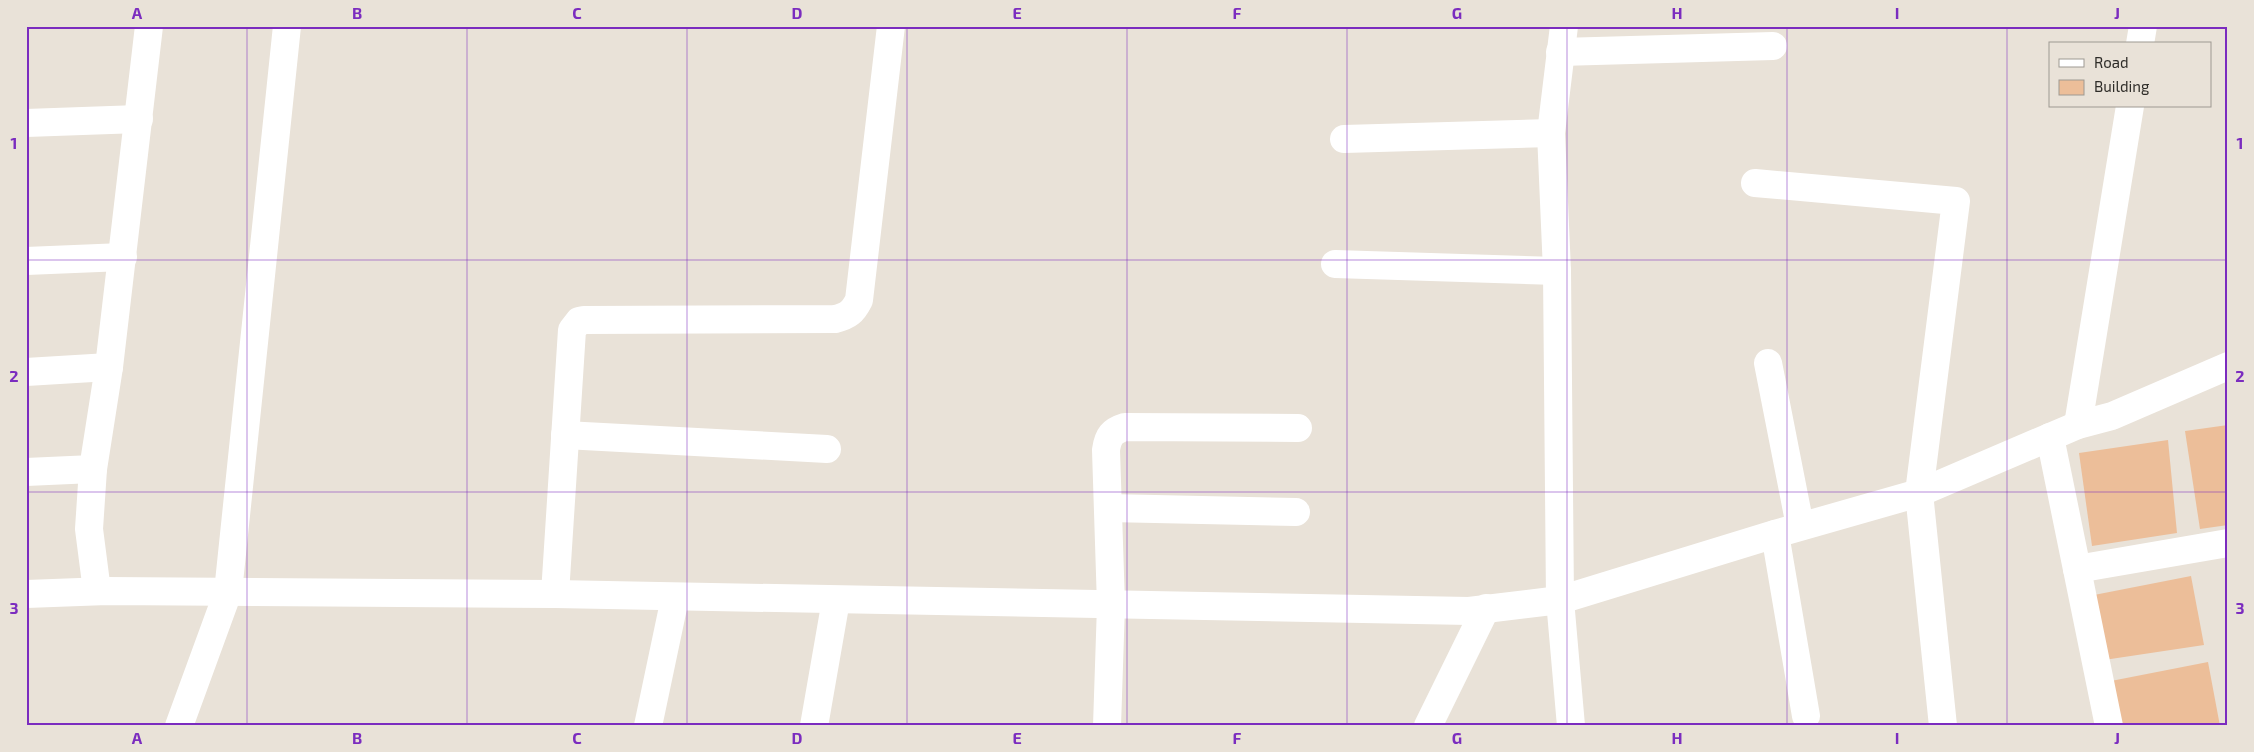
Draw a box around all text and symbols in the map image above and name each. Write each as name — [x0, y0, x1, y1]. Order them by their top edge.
text: A — [132, 3, 143, 22]
text: B — [352, 3, 362, 22]
text: C — [572, 3, 582, 22]
text: D — [792, 3, 803, 22]
text: E — [1012, 3, 1022, 22]
text: F — [1233, 3, 1242, 22]
text: G — [1452, 3, 1462, 22]
text: H — [1671, 3, 1683, 22]
text: I — [1895, 3, 1899, 22]
text: J — [2114, 3, 2120, 22]
legend — [2049, 42, 2212, 108]
text: Road — [2094, 53, 2129, 71]
text: Building — [2094, 77, 2150, 95]
text: 1 — [11, 133, 17, 152]
text: 1 — [2237, 133, 2243, 152]
text: 2 — [9, 366, 19, 385]
text: 2 — [2235, 366, 2245, 385]
text: 3 — [9, 598, 19, 617]
text: 3 — [2235, 598, 2245, 617]
text: A — [132, 728, 143, 747]
text: B — [352, 728, 362, 747]
text: C — [572, 728, 582, 747]
text: D — [792, 728, 803, 747]
text: E — [1012, 728, 1022, 747]
text: F — [1233, 728, 1242, 747]
text: G — [1452, 728, 1462, 747]
text: H — [1671, 728, 1683, 747]
text: I — [1895, 728, 1899, 747]
text: J — [2114, 728, 2120, 747]

